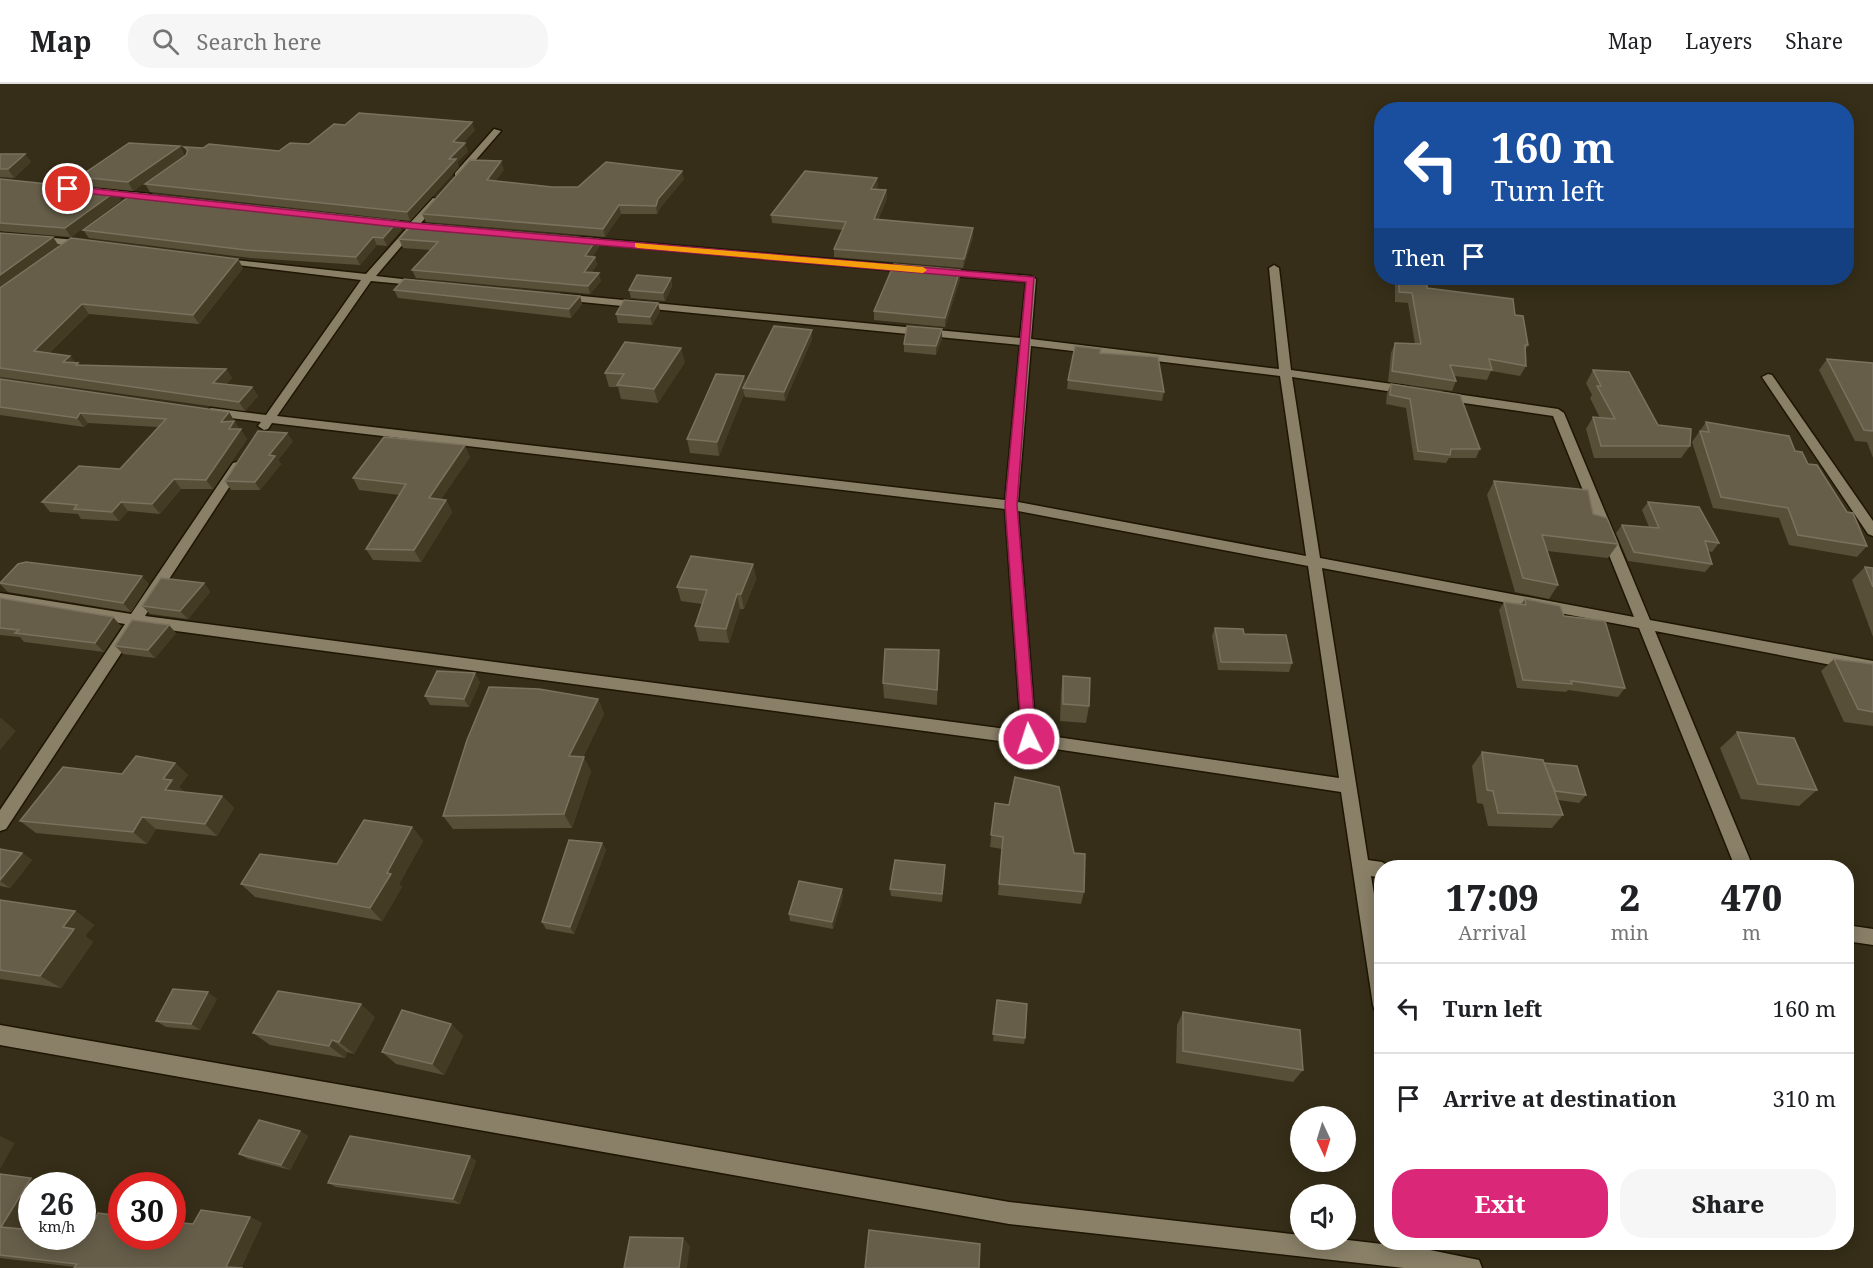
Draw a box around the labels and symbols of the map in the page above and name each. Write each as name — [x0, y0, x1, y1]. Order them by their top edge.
pin — [42, 163, 93, 214]
position arrow — [997, 707, 1061, 771]
north arrow — [1290, 1106, 1356, 1172]
speed limit sign: 30 — [108, 1172, 186, 1250]

